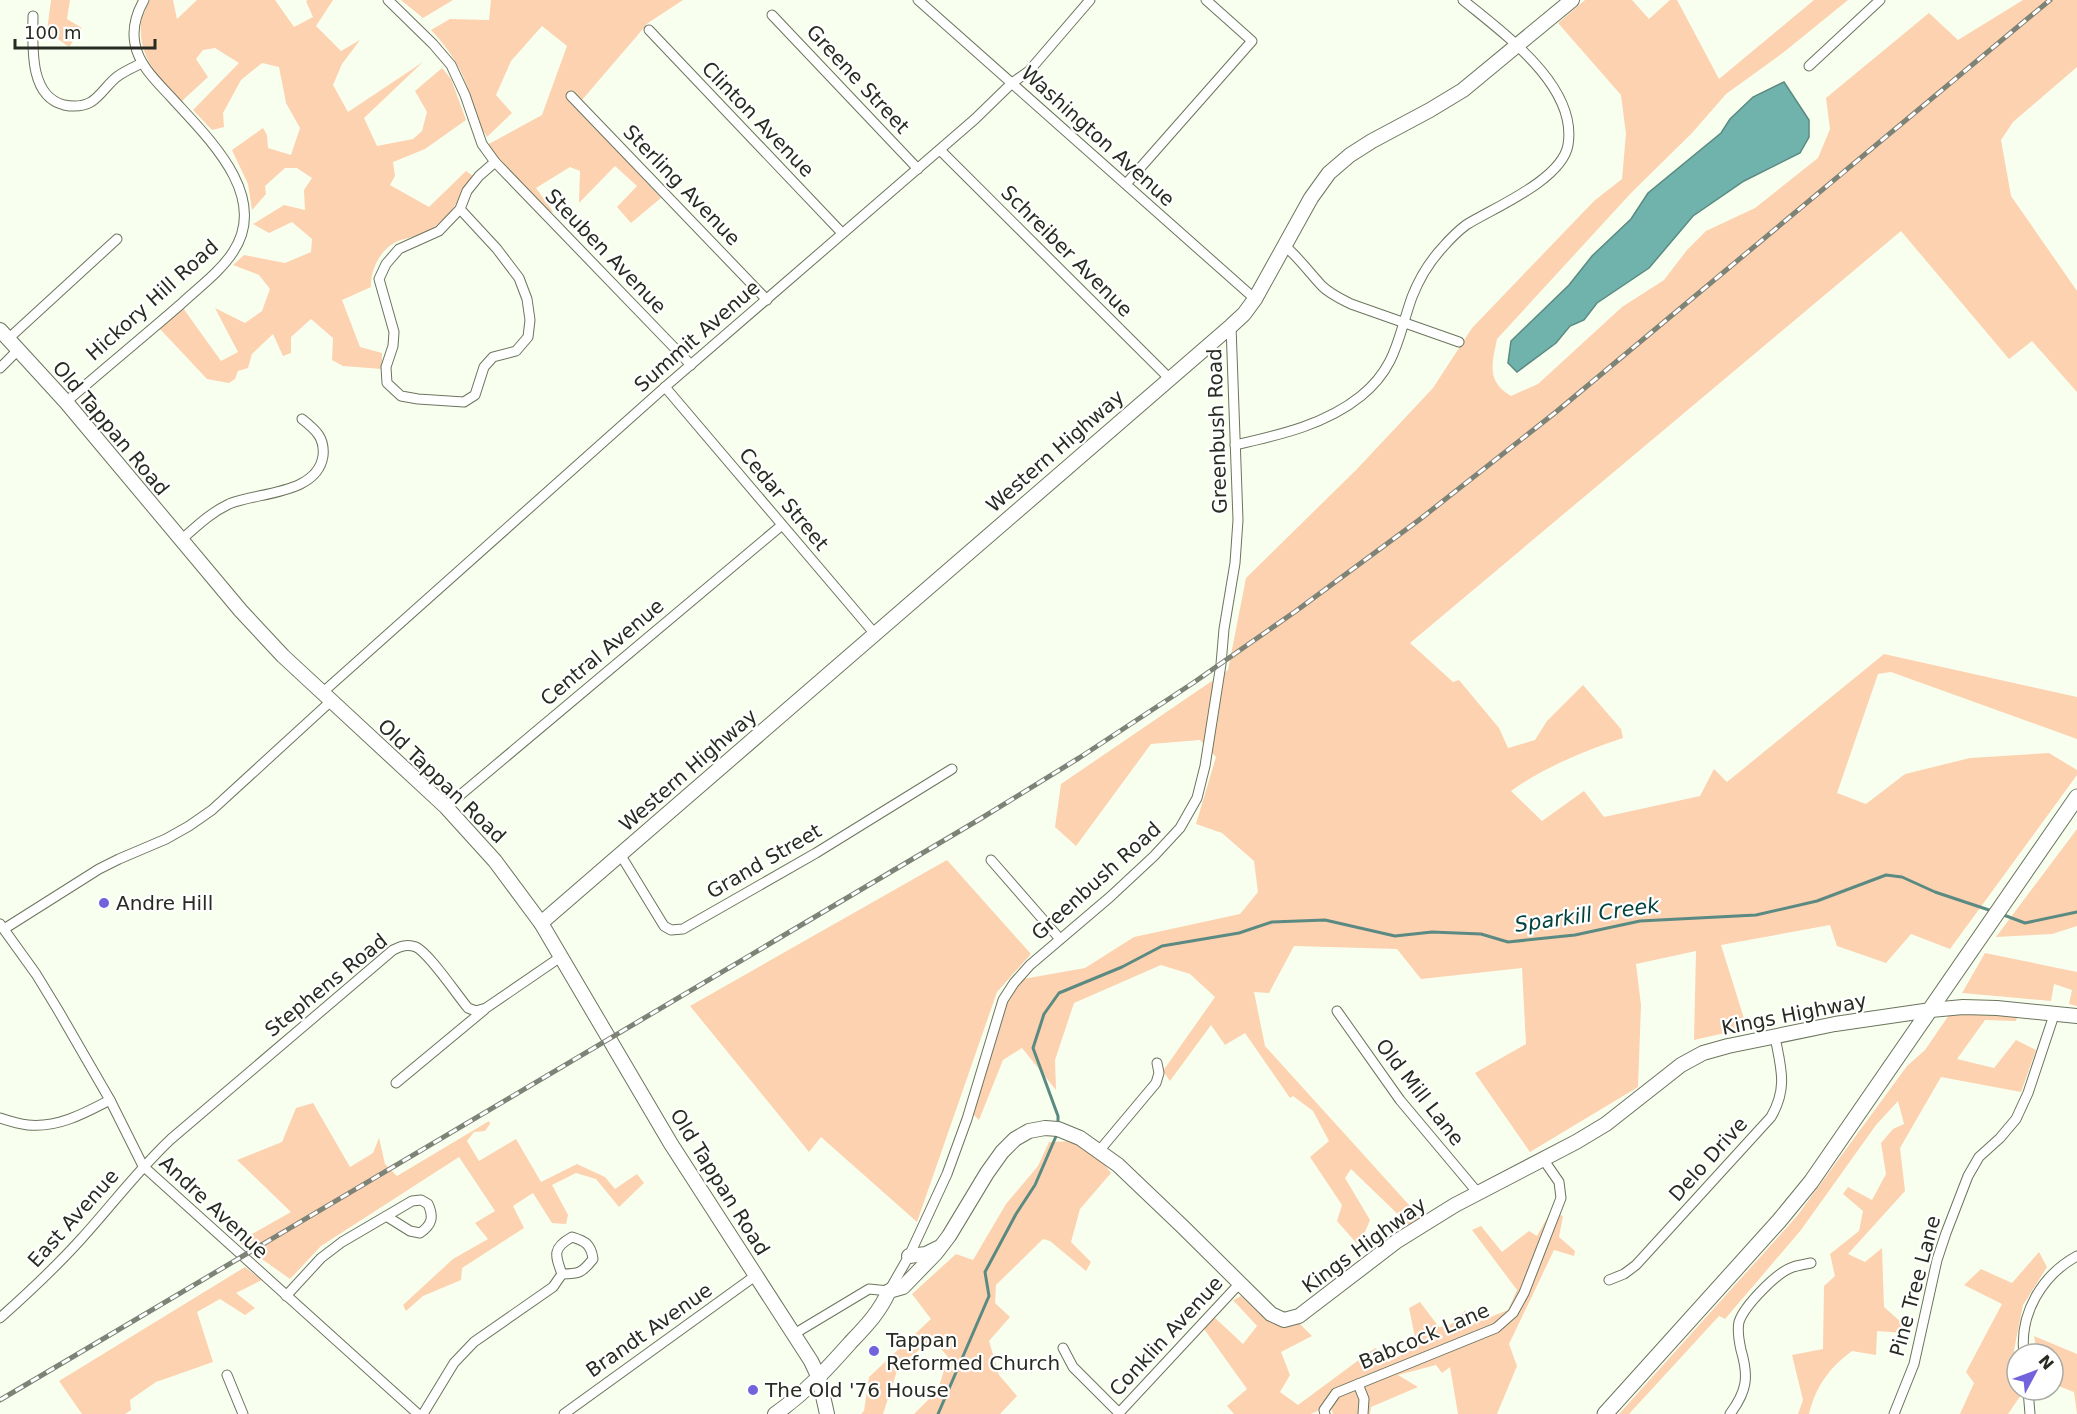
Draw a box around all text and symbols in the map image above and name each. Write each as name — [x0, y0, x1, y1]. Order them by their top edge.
scale bar — [15, 12, 154, 50]
street label: Greene Street — [801, 20, 915, 138]
text: 100 m — [24, 22, 82, 43]
street label: Clinton Avenue — [697, 56, 819, 182]
street label: Washington Avenue — [1016, 61, 1180, 211]
street label: Sterling Avenue — [618, 120, 746, 250]
street label: Schreiber Avenue — [996, 180, 1138, 322]
street label: Steuben Avenue — [540, 184, 672, 318]
street label: Hickory Hill Road — [81, 234, 223, 366]
street label: Summit Avenue — [629, 275, 765, 397]
street label: Greenbush Road — [1202, 348, 1232, 514]
street label: Old Tappan Road — [48, 356, 174, 500]
street label: Western Highway — [981, 384, 1129, 517]
street label: Cedar Street — [734, 443, 834, 555]
street label: Central Avenue — [535, 593, 669, 711]
street label: Western Highway — [614, 703, 762, 836]
street label: Old Tappan Road — [373, 714, 511, 848]
street label: Greenbush Road — [1026, 817, 1166, 945]
street label: Grand Street — [702, 818, 826, 904]
place label: Andre Hill — [116, 891, 213, 915]
water label: Sparkill Creek — [1513, 893, 1662, 937]
marker: Andre Hill — [97, 896, 111, 910]
street label: Stephens Road — [260, 928, 392, 1042]
street label: Kings Highway — [1719, 988, 1869, 1040]
street label: Old Mill Lane — [1371, 1034, 1469, 1150]
street label: Old Tappan Road — [665, 1104, 775, 1260]
street label: Delo Drive — [1664, 1112, 1752, 1206]
street label: Andre Avenue — [155, 1151, 273, 1263]
street label: East Avenue — [23, 1164, 123, 1272]
street label: Kings Highway — [1297, 1192, 1431, 1298]
street label: Pine Tree Lane — [1885, 1213, 1945, 1359]
street label: Conklin Avenue — [1104, 1271, 1228, 1401]
street label: Brandt Avenue — [581, 1278, 717, 1382]
street label: Babcock Lane — [1355, 1298, 1493, 1374]
place label: Tappan Reformed Church — [885, 1328, 1060, 1375]
north arrow — [2005, 1342, 2065, 1402]
marker: Tappan Reformed Church — [867, 1344, 881, 1358]
text: N — [2034, 1351, 2058, 1374]
place label: The Old '76 House — [764, 1378, 949, 1402]
marker: The Old '76 House — [746, 1383, 760, 1397]

